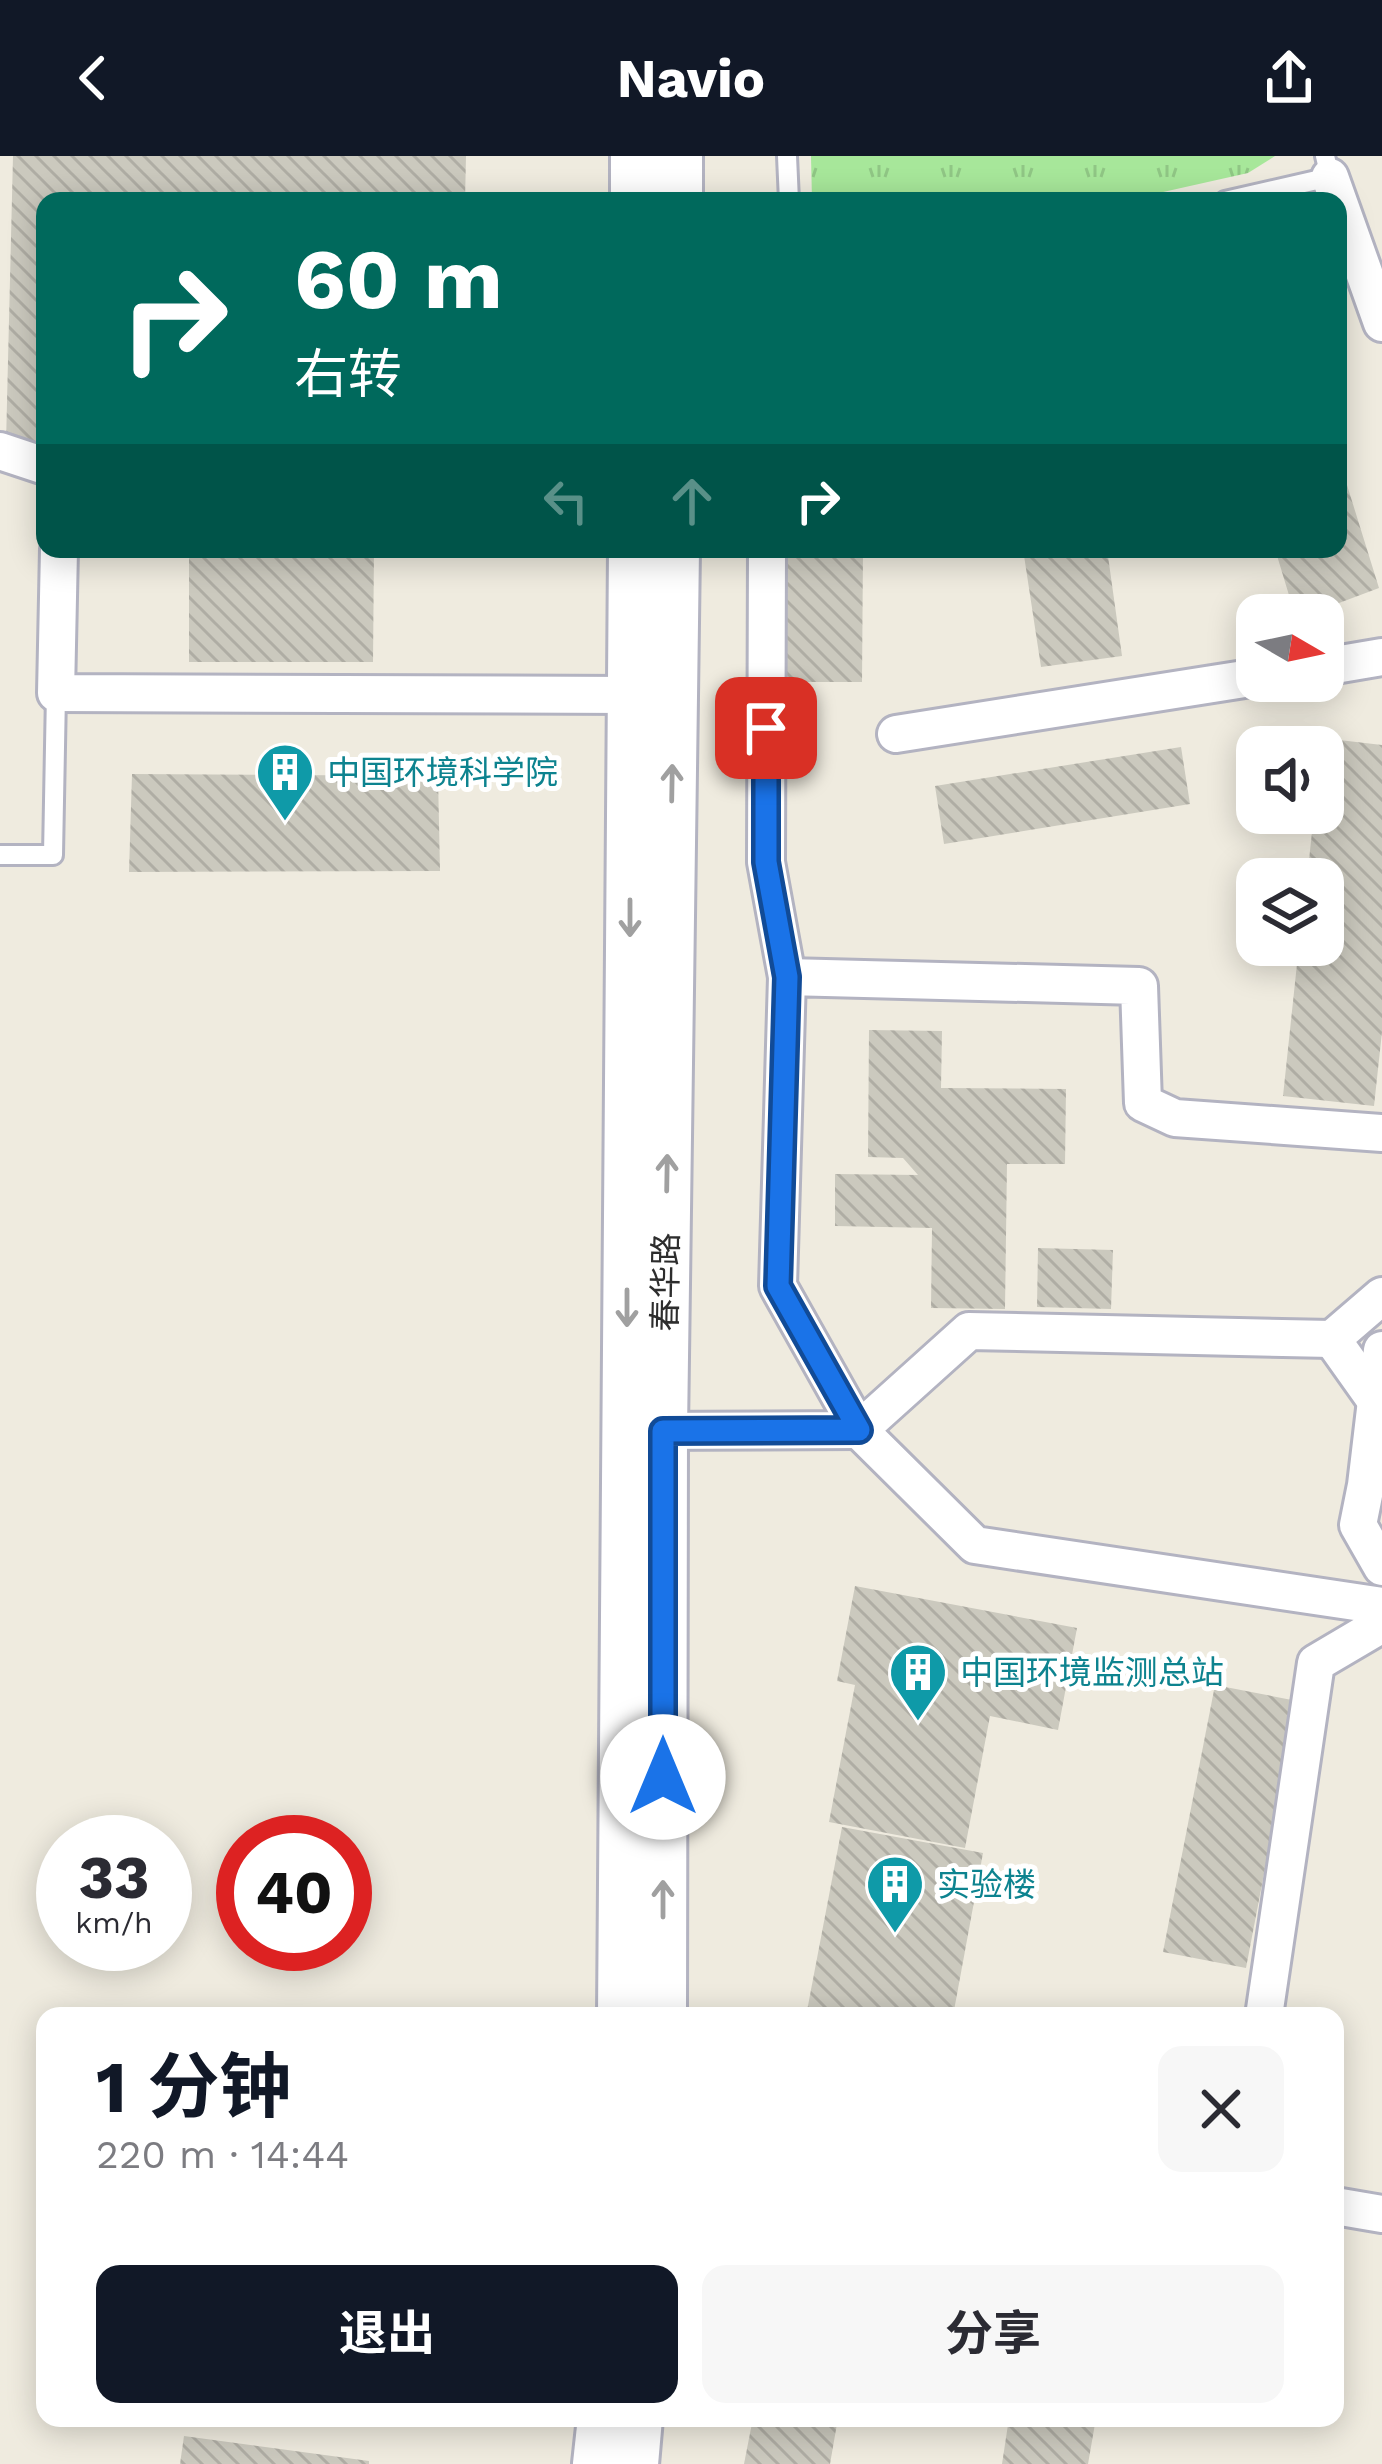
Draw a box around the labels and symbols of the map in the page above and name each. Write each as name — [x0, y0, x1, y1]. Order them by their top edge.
north arrow — [1236, 594, 1344, 702]
pin — [715, 677, 817, 779]
building icon: 中国环境科学院 — [254, 741, 316, 823]
place label: 中国环境科学院 — [327, 753, 558, 792]
one-way arrow — [661, 764, 683, 803]
one-way arrow — [619, 898, 641, 937]
one-way arrow — [656, 1154, 678, 1193]
street label: 春华路 — [645, 1232, 686, 1332]
one-way arrow — [616, 1288, 638, 1327]
building icon: 中国环境监测总站 — [887, 1641, 949, 1723]
place label: 中国环境监测总站 — [960, 1653, 1224, 1692]
position arrow — [600, 1714, 726, 1840]
speed limit sign: 40 — [216, 1815, 372, 1971]
building icon: 实验楼 — [864, 1853, 926, 1935]
place label: 实验楼 — [937, 1865, 1036, 1904]
one-way arrow — [652, 1880, 674, 1919]

